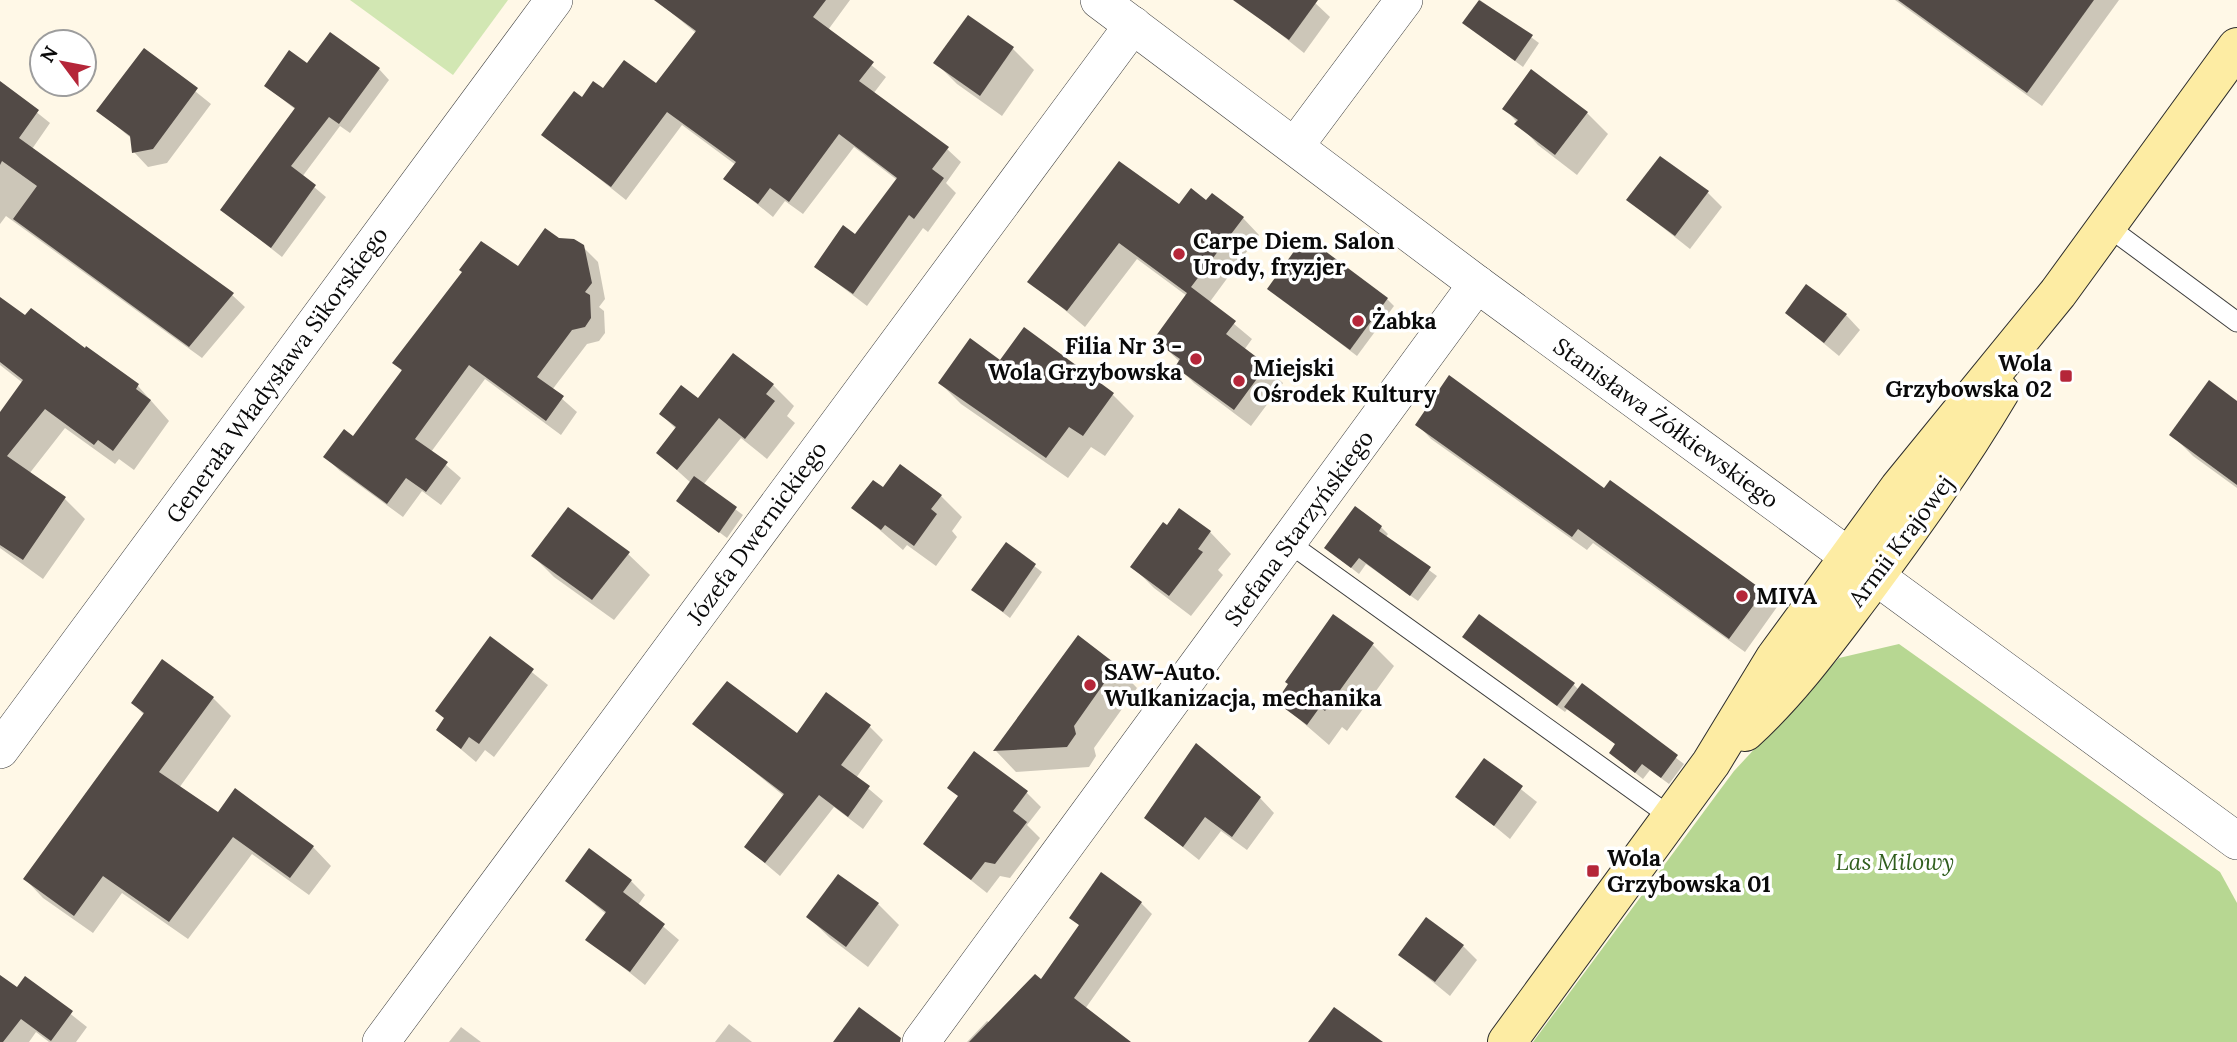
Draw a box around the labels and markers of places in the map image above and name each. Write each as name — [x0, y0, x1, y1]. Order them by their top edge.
place label: Carpe Diem. Salon Urody, fryzjer — [1193, 226, 1395, 281]
marker: Carpe Diem. Salon Urody, fryzjer — [1171, 246, 1187, 262]
place label: Żabka — [1372, 306, 1437, 335]
marker: Żabka — [1350, 313, 1366, 329]
place label: Filia Nr 3 - Wola Grzybowska — [988, 331, 1182, 386]
place label: Wola Grzybowska 02 — [1885, 348, 2052, 403]
marker: Filia Nr 3 - Wola Grzybowska — [1188, 351, 1204, 367]
place label: Miejski Ośrodek Kultury — [1253, 353, 1437, 408]
marker: Wola Grzybowska 02 — [2058, 368, 2074, 384]
marker: Miejski Ośrodek Kultury — [1231, 373, 1247, 389]
place label: MIVA — [1756, 581, 1818, 610]
marker: MIVA — [1734, 588, 1750, 604]
place label: SAW-Auto. Wulkanizacja, mechanika — [1104, 657, 1382, 712]
marker: SAW-Auto. Wulkanizacja, mechanika — [1082, 677, 1098, 693]
place label: Wola Grzybowska 01 — [1607, 843, 1771, 898]
marker: Wola Grzybowska 01 — [1585, 863, 1601, 879]

